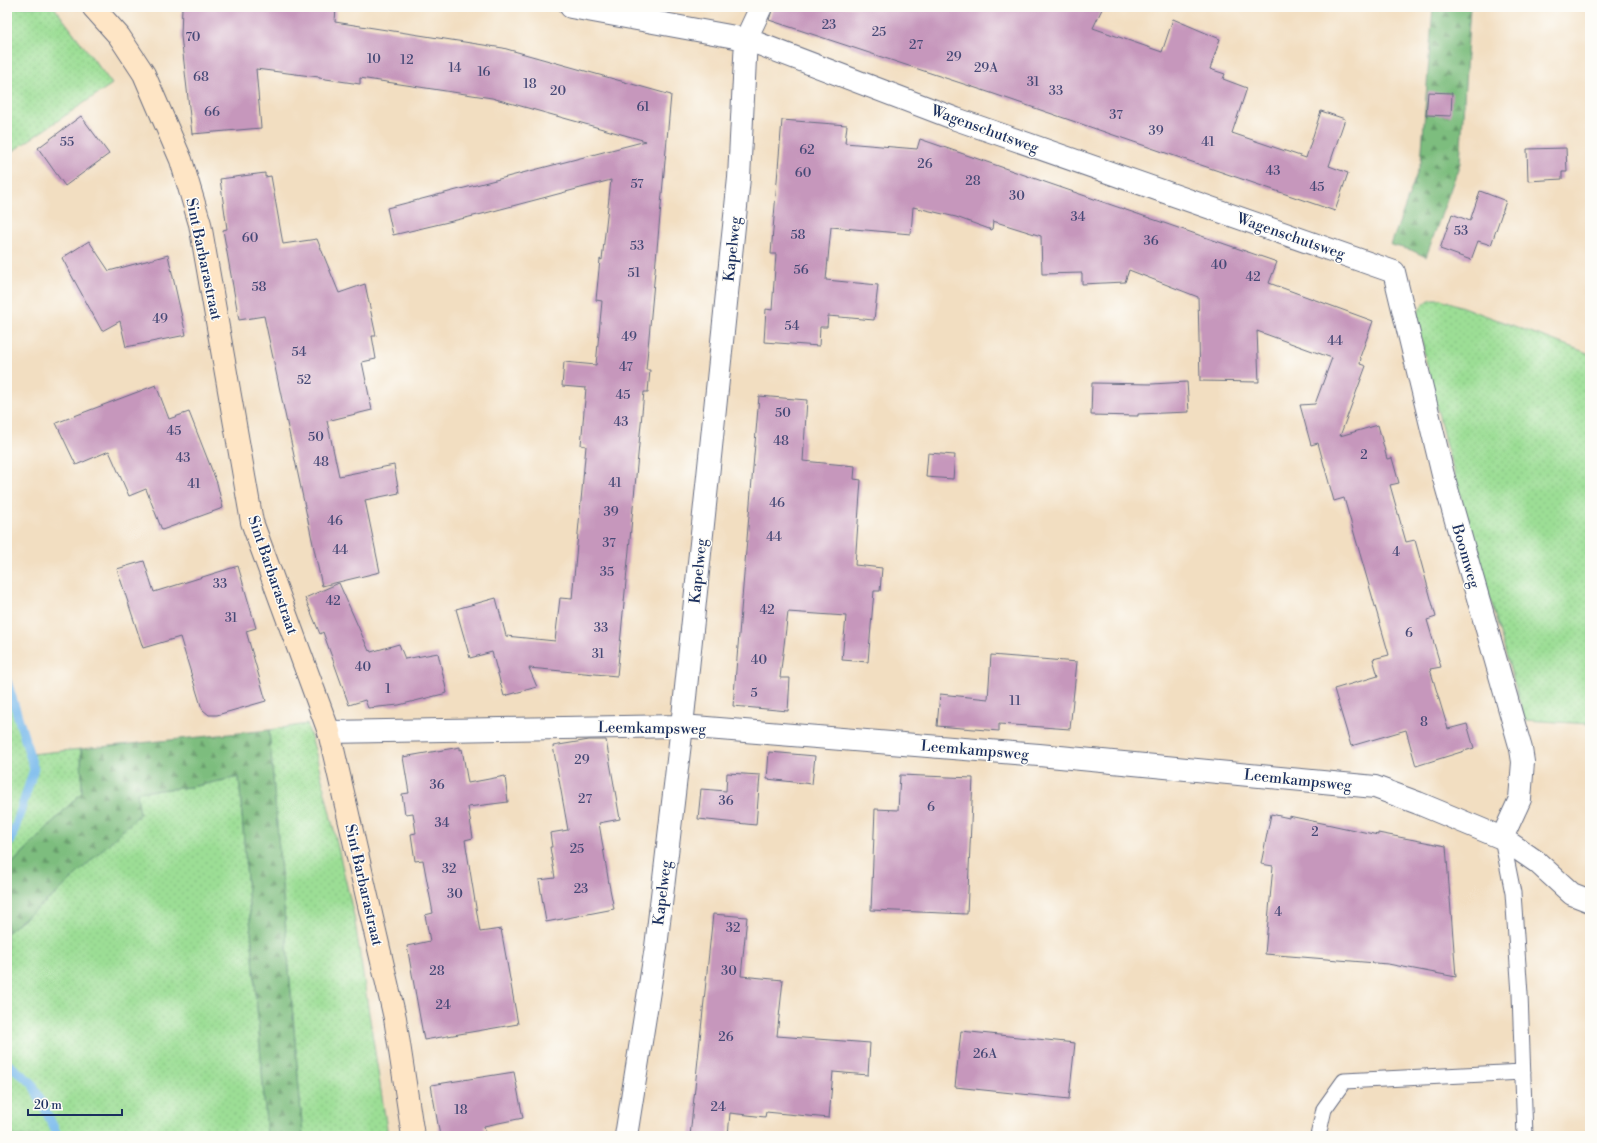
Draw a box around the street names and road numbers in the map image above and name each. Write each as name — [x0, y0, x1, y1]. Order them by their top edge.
street label: Wagenschutsweg — [927, 101, 1042, 158]
street label: Sint Barbarastraat — [181, 196, 226, 323]
street label: Wagenschutsweg — [1233, 209, 1348, 264]
street label: Kapelweg — [720, 215, 745, 283]
street label: Sint Barbarastraat — [243, 513, 302, 638]
street label: Boomweg — [1447, 521, 1484, 591]
street label: Kapelweg — [686, 537, 711, 605]
street label: Leemkampsweg — [598, 718, 707, 739]
street label: Leemkampsweg — [920, 736, 1030, 765]
street label: Leemkampsweg — [1243, 765, 1353, 796]
street label: Sint Barbarastraat — [340, 822, 387, 949]
street label: Kapelweg — [649, 859, 676, 927]

